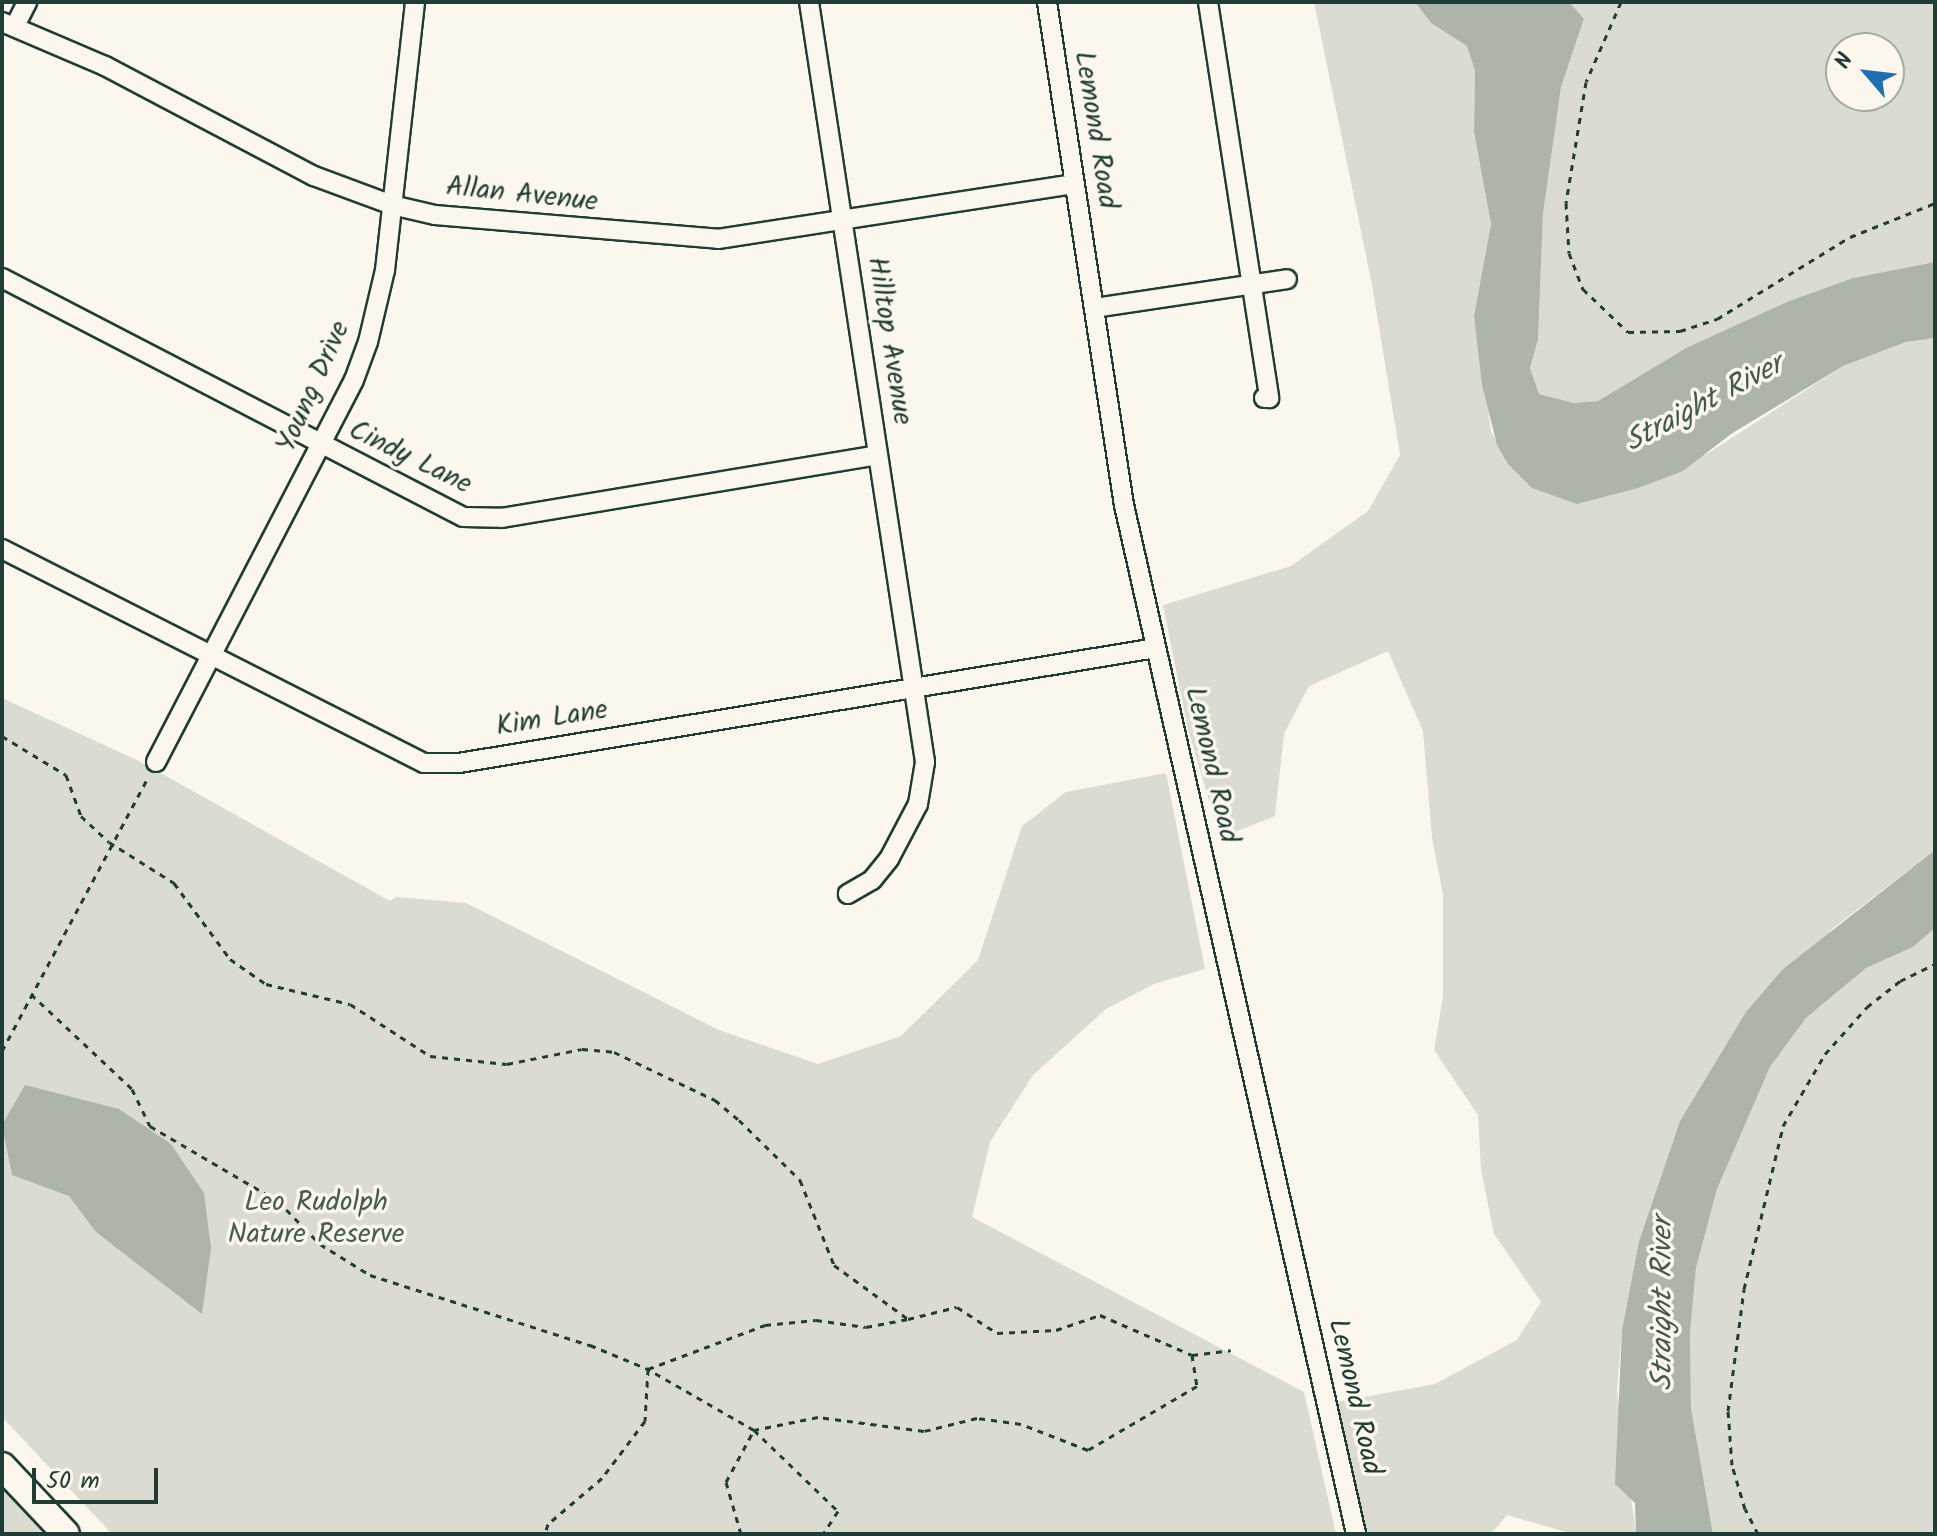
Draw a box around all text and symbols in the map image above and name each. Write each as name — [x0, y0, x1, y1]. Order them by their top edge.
north arrow — [1825, 32, 1905, 112]
text: N — [1826, 47, 1864, 76]
street label: Lemond Road — [1066, 49, 1124, 211]
street label: Allan Avenue — [444, 170, 600, 220]
street label: Hilltop Avenue — [859, 255, 919, 427]
street label: Young Drive — [270, 316, 358, 458]
water label: Straight River — [1619, 347, 1789, 461]
street label: Cindy Lane — [343, 414, 477, 502]
street label: Lemond Road — [1177, 684, 1245, 846]
street label: Kim Lane — [494, 694, 610, 744]
park label: Leo Rudolph Nature Reserve — [228, 1186, 404, 1252]
water label: Straight River — [1645, 1217, 1681, 1391]
street label: Lemond Road — [1320, 1316, 1388, 1478]
scale bar — [36, 1452, 162, 1502]
text: 50 m — [46, 1462, 100, 1501]

